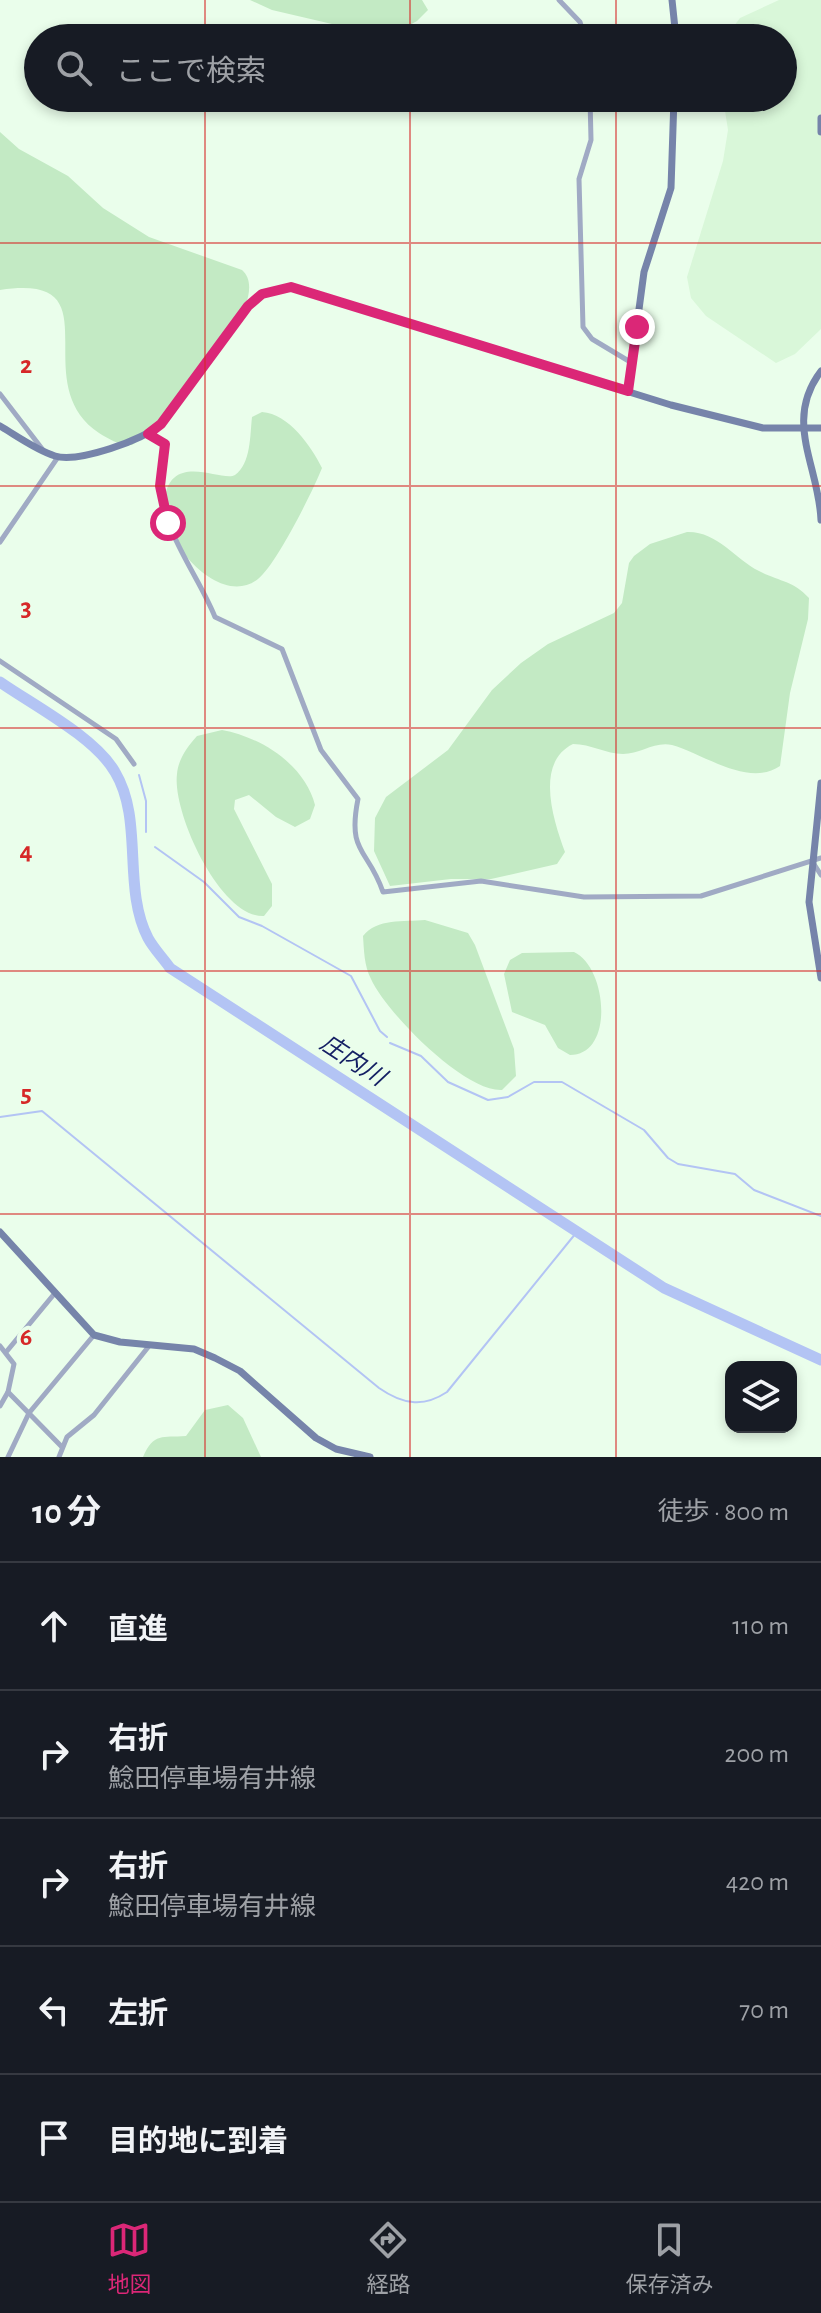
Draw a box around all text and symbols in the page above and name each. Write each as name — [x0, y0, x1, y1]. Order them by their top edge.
search box — [24, 24, 797, 112]
icon: search — [52, 46, 96, 90]
text: ここで検索 — [116, 57, 266, 87]
route end — [619, 309, 655, 345]
text: 2 — [20, 352, 32, 378]
route start — [150, 505, 186, 541]
text: 3 — [20, 595, 32, 621]
text: 4 — [19, 838, 33, 864]
water label: 庄内川 — [316, 1029, 393, 1092]
text: 5 — [20, 1081, 32, 1107]
text: 6 — [20, 1324, 32, 1350]
map controls — [725, 1361, 797, 1433]
button: layers — [725, 1361, 797, 1433]
text: 10 分 — [32, 1496, 101, 1530]
text: 徒歩 · 800 m — [658, 1499, 789, 1525]
icon: ahead — [32, 1604, 76, 1648]
text: 110 m — [732, 1613, 789, 1639]
text: 直進 — [108, 1615, 168, 1645]
text: 右折 — [108, 1724, 168, 1754]
icon: right — [32, 1732, 76, 1776]
text: 200 m — [725, 1741, 789, 1767]
text: 鯰田停車場有井線 — [108, 1766, 316, 1792]
text: 右折 — [108, 1852, 168, 1882]
icon: right — [32, 1860, 76, 1904]
text: 420 m — [726, 1869, 789, 1895]
text: 鯰田停車場有井線 — [108, 1894, 316, 1920]
icon: left — [32, 1988, 76, 2032]
text: 70 m — [739, 1997, 789, 2023]
text: 左折 — [108, 1999, 168, 2029]
icon: arrive — [32, 2116, 76, 2160]
text: 目的地に到着 — [108, 2127, 288, 2157]
tab: 地図 — [107, 2218, 152, 2298]
tab: 経路 — [366, 2218, 411, 2298]
tab: 保存済み — [625, 2218, 714, 2298]

